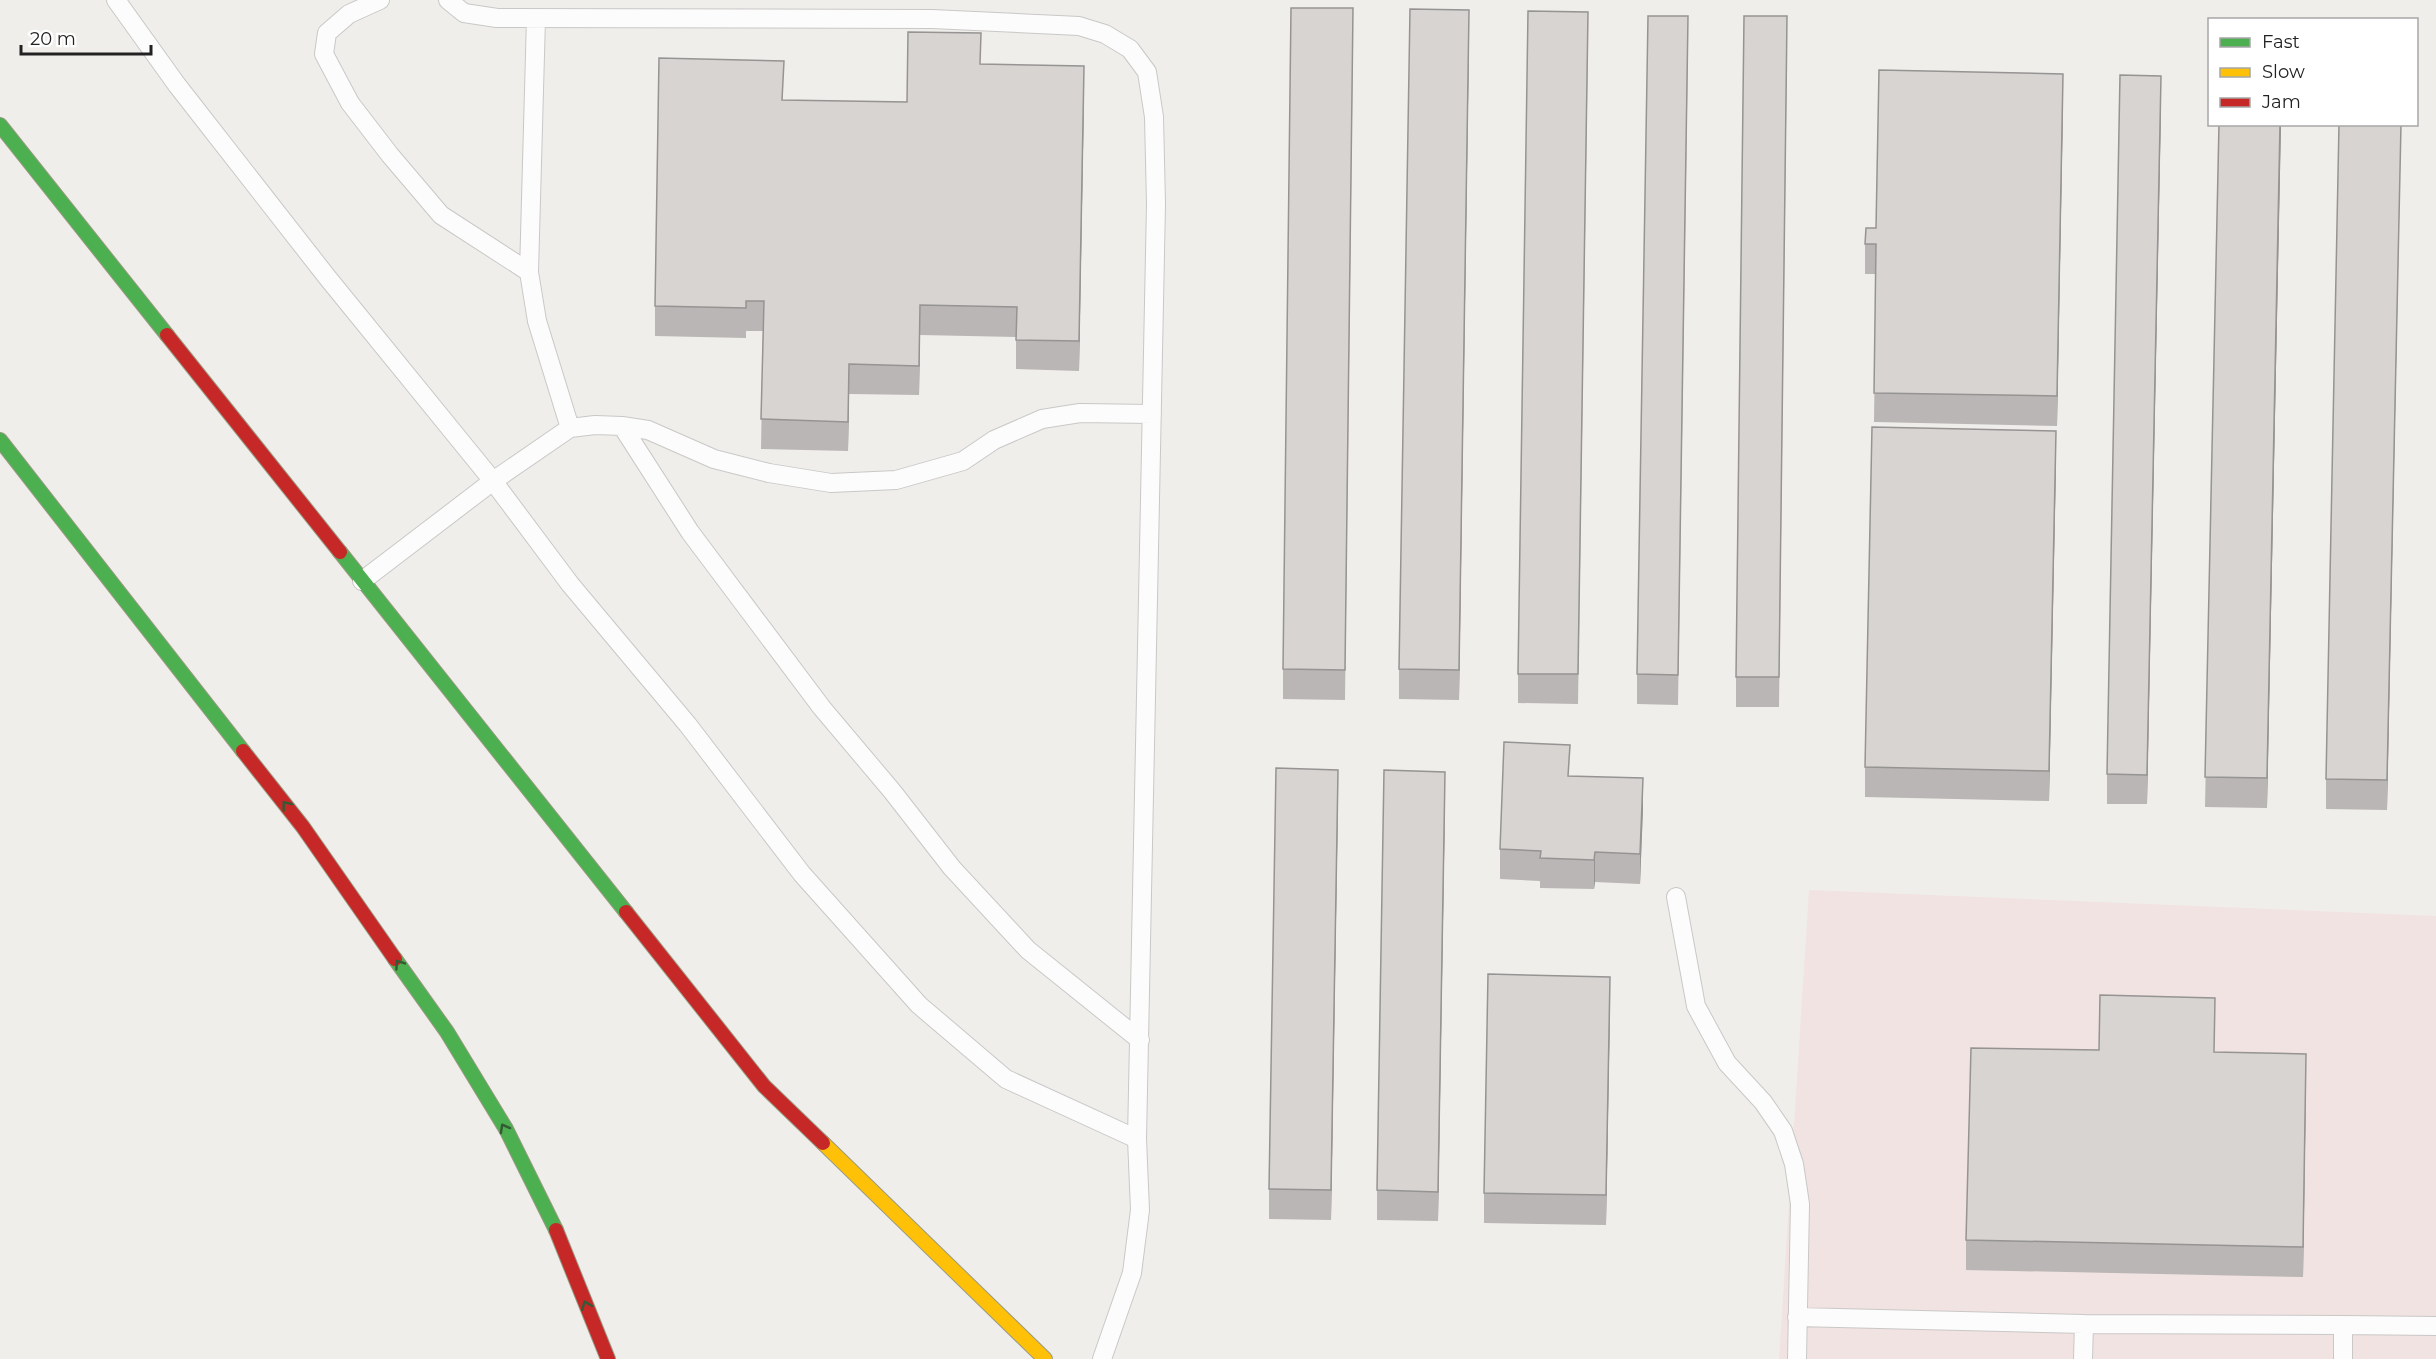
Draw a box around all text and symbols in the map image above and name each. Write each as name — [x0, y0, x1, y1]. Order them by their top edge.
scale bar — [21, 18, 152, 56]
legend — [2208, 18, 2418, 126]
text: 20 m — [30, 28, 76, 50]
text: Fast — [2262, 31, 2300, 53]
text: Slow — [2262, 61, 2305, 83]
text: Jam — [2261, 91, 2301, 113]
one-way arrow — [282, 801, 293, 812]
one-way arrow — [395, 960, 406, 971]
one-way arrow — [500, 1124, 512, 1134]
one-way arrow — [581, 1300, 593, 1311]

